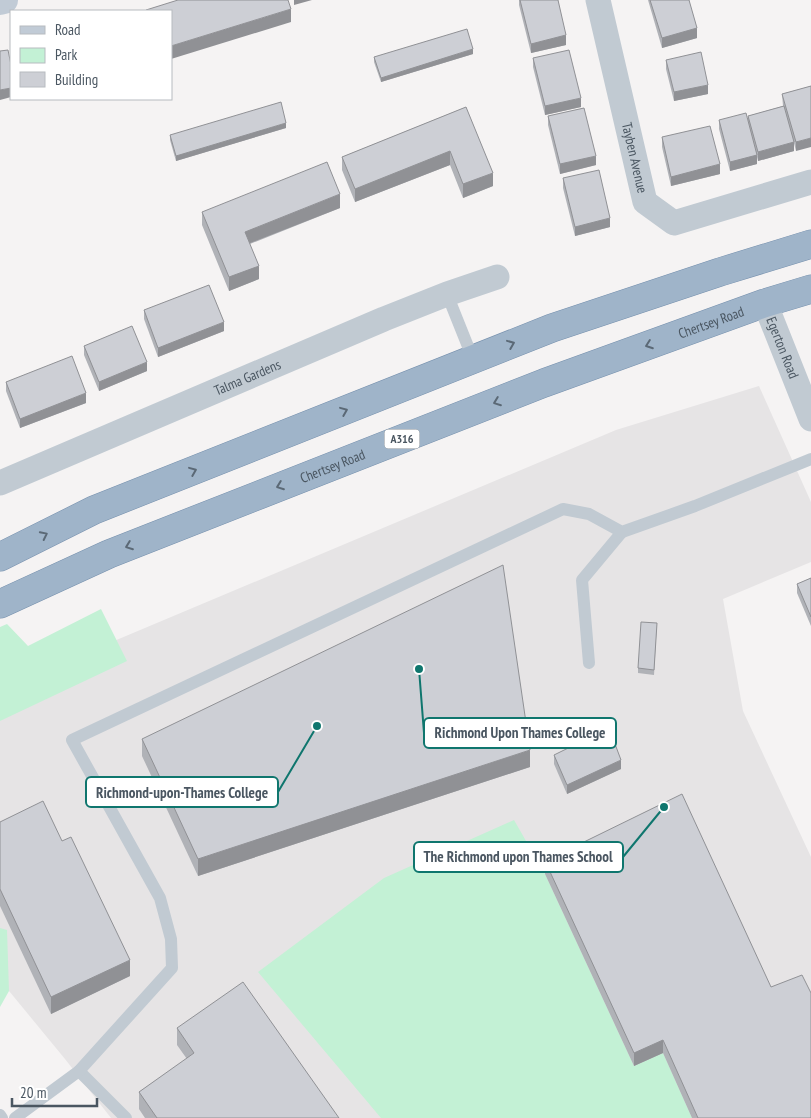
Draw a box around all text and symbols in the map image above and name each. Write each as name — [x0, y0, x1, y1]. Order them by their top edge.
legend — [10, 10, 172, 100]
text: Road — [55, 20, 81, 39]
text: Park — [55, 45, 77, 64]
text: Building — [55, 70, 98, 89]
street label: Tayben Avenue — [618, 121, 652, 195]
street label: Chertsey Road — [676, 302, 746, 343]
street label: Egerton Road — [762, 314, 803, 381]
one-way arrow — [645, 339, 654, 349]
one-way arrow — [506, 340, 515, 350]
street label: Talma Gardens — [211, 355, 284, 400]
one-way arrow — [493, 395, 502, 406]
one-way arrow — [339, 406, 348, 417]
road number: A316 — [384, 429, 420, 448]
street label: Chertsey Road — [297, 445, 368, 487]
one-way arrow — [188, 467, 197, 477]
one-way arrow — [277, 481, 285, 491]
one-way arrow — [39, 531, 48, 541]
one-way arrow — [125, 540, 134, 550]
callout: Richmond Upon Thames College — [424, 718, 616, 748]
text: Richmond Upon Thames College — [435, 723, 605, 742]
callout: Richmond-upon-Thames College — [86, 777, 278, 807]
text: Richmond-upon-Thames College — [96, 783, 268, 802]
callout: The Richmond upon Thames School — [414, 842, 623, 872]
text: The Richmond upon Thames School — [423, 847, 613, 866]
scale bar — [12, 1076, 98, 1108]
text: 20 m — [20, 1083, 46, 1102]

